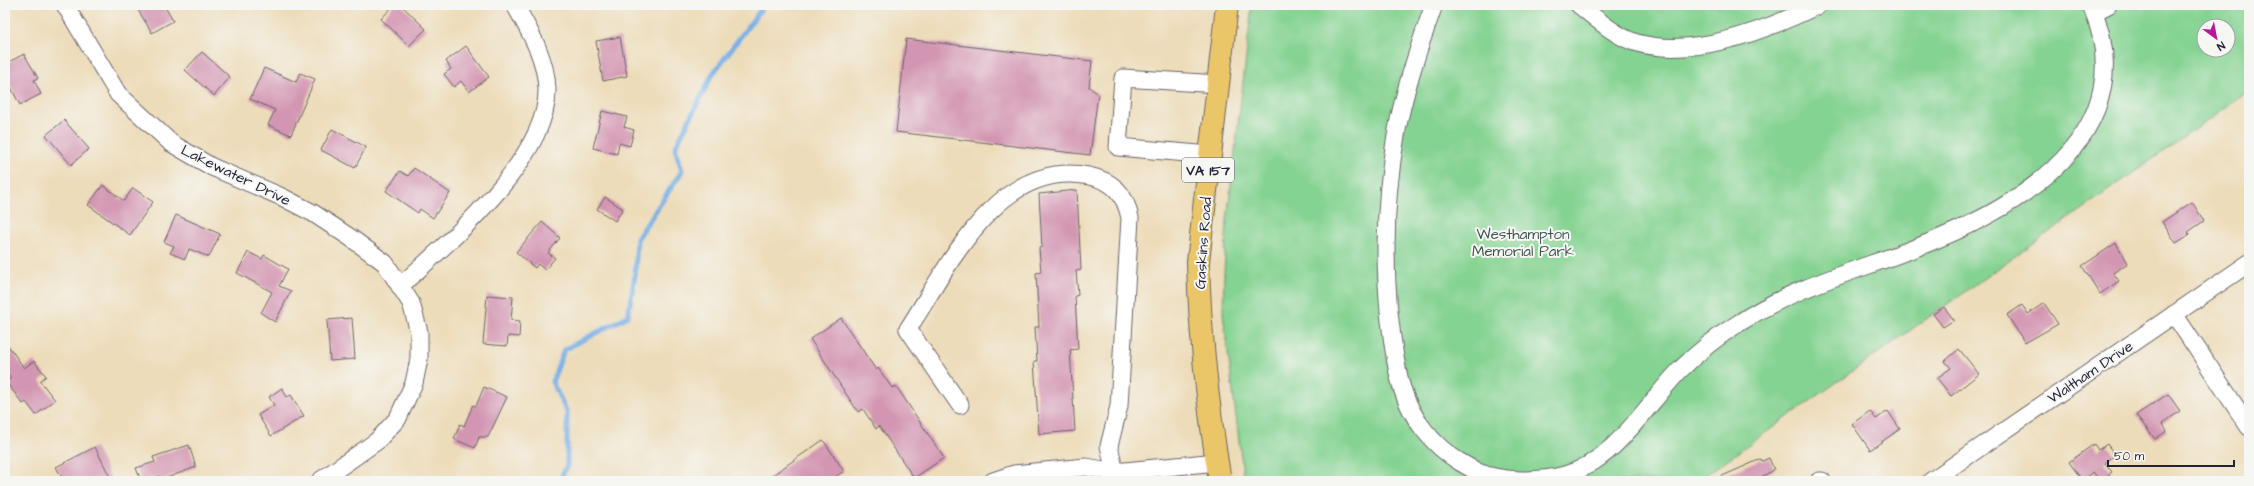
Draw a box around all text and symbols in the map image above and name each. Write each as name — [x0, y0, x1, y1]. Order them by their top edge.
north arrow — [2196, 18, 2236, 58]
text: N — [2214, 38, 2228, 54]
street label: Lakewater Drive — [177, 140, 294, 211]
road number: VA 157 — [1182, 158, 1234, 182]
street label: Gaskins Road — [1190, 196, 1217, 290]
park label: Westhampton Memorial Park — [1472, 224, 1574, 262]
street label: Waltham Drive — [2043, 336, 2137, 409]
scale bar — [2108, 442, 2234, 468]
text: 50 m — [2114, 448, 2145, 465]

